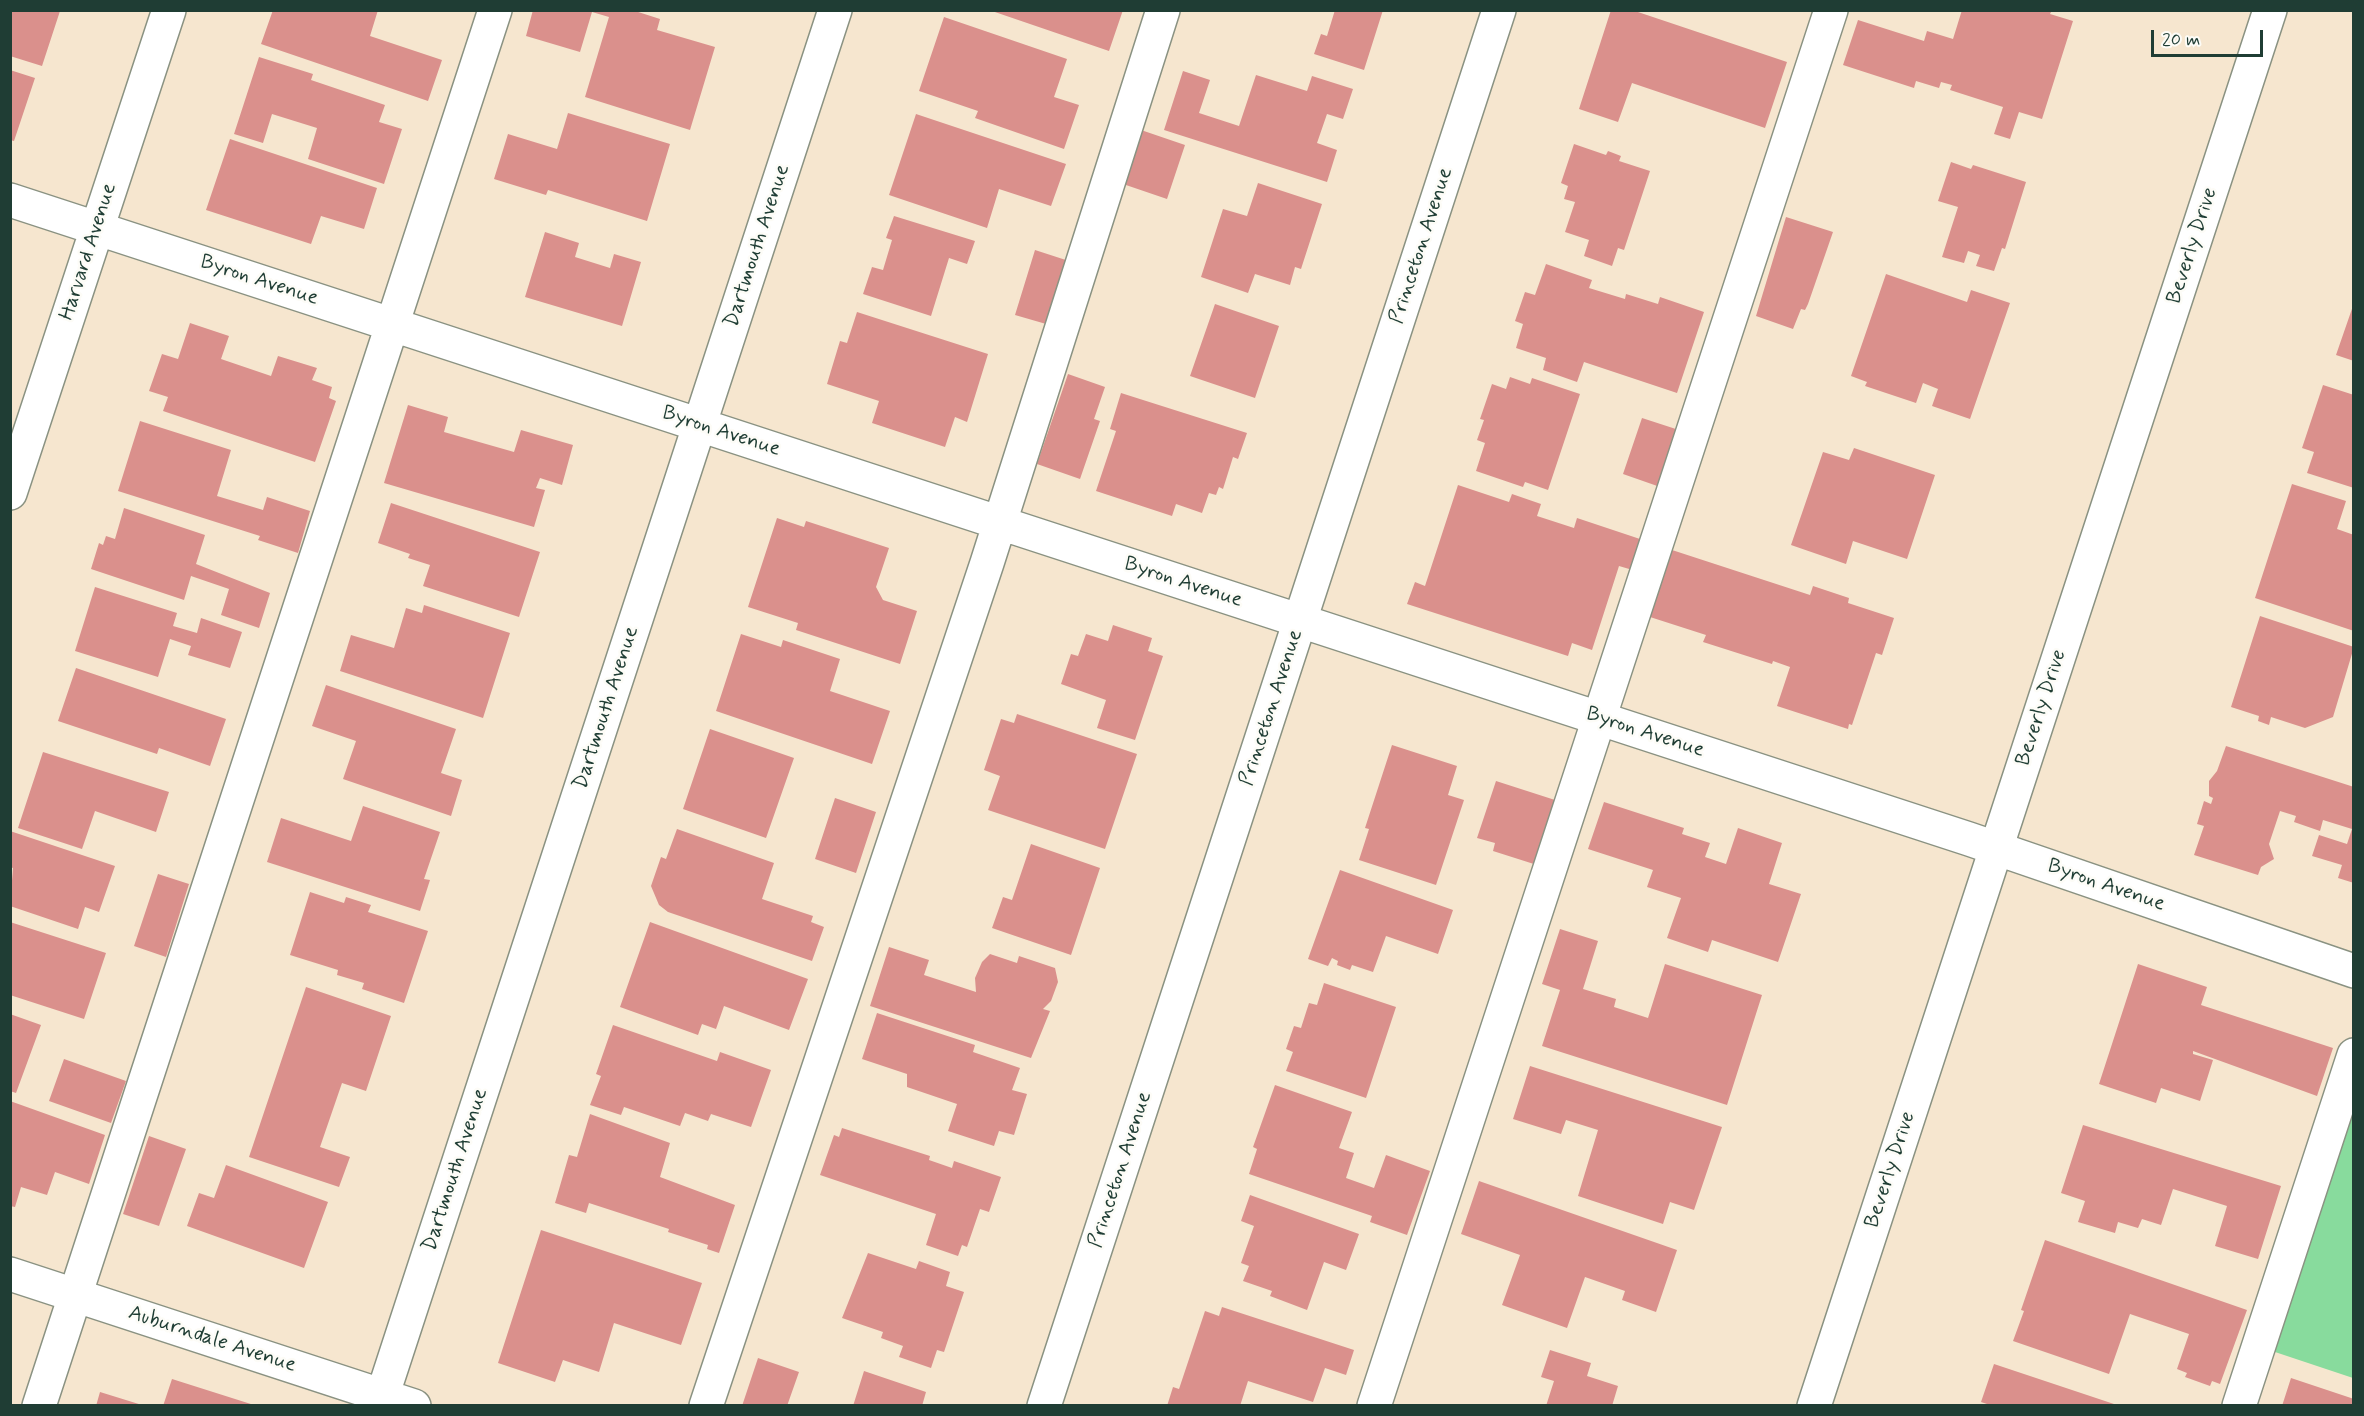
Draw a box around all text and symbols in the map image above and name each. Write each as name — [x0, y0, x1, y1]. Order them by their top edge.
scale bar — [2154, 18, 2266, 56]
text: 20 m — [2162, 28, 2200, 52]
street label: Dartmouth Avenue — [720, 161, 796, 331]
street label: Princeton Avenue — [1385, 165, 1459, 327]
street label: Harvard Avenue — [55, 180, 123, 324]
street label: Beverly Drive — [2162, 185, 2224, 307]
street label: Byron Avenue — [197, 250, 321, 312]
street label: Byron Avenue — [659, 401, 783, 463]
street label: Byron Avenue — [1121, 552, 1245, 614]
street label: Dartmouth Avenue — [569, 623, 645, 793]
street label: Princeton Avenue — [1235, 627, 1309, 789]
street label: Beverly Drive — [2011, 647, 2073, 769]
street label: Byron Avenue — [1583, 702, 1707, 764]
street label: Byron Avenue — [2044, 854, 2168, 918]
street label: Dartmouth Avenue — [418, 1085, 494, 1255]
street label: Princeton Avenue — [1084, 1089, 1158, 1251]
street label: Beverly Drive — [1860, 1109, 1922, 1231]
street label: Auburndale Avenue — [125, 1301, 299, 1379]

